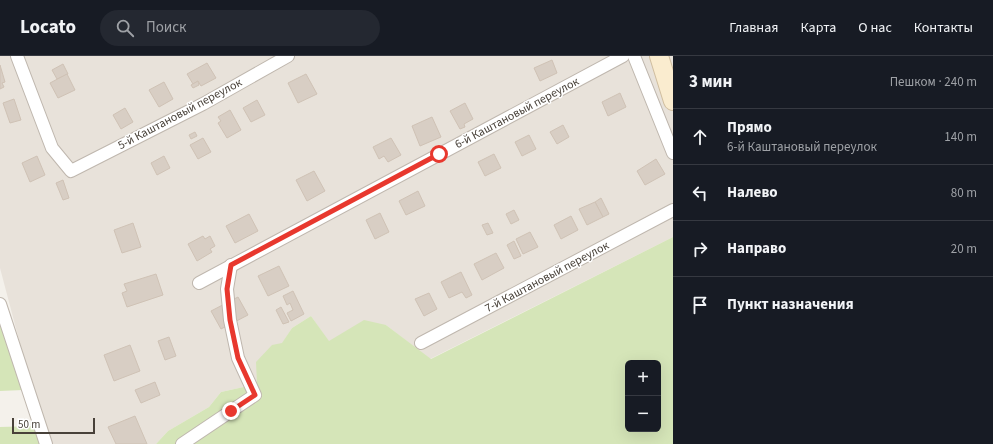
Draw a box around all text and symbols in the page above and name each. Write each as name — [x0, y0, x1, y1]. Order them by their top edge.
search box — [100, 10, 380, 46]
text: Locato — [20, 14, 76, 41]
icon: search — [114, 17, 136, 39]
text: Поиск — [146, 17, 187, 38]
text: Главная — [729, 18, 778, 38]
text: Карта — [800, 18, 836, 38]
text: О нас — [858, 18, 892, 38]
text: Контакты — [914, 18, 973, 38]
text: 3 мин — [689, 70, 732, 94]
street label: 6-й Каштановый переулок — [452, 73, 582, 153]
text: Пешком · 240 m — [890, 73, 977, 91]
street label: 5-й Каштановый переулок — [115, 74, 245, 154]
text: Прямо — [727, 117, 772, 138]
icon: ahead — [689, 126, 711, 148]
text: 140 m — [944, 128, 977, 146]
text: 6-й Каштановый переулок — [727, 138, 877, 156]
route start — [430, 145, 448, 163]
icon: left — [689, 182, 711, 204]
text: Налево — [727, 182, 778, 203]
text: 80 m — [951, 184, 977, 202]
street label: 7-й Каштановый переулок — [482, 237, 612, 317]
icon: right — [689, 238, 711, 260]
text: Направо — [727, 238, 786, 259]
text: 20 m — [951, 240, 977, 258]
icon: arrive — [689, 294, 711, 316]
text: Пункт назначения — [727, 294, 854, 315]
map controls — [625, 360, 661, 432]
button: + — [625, 360, 661, 396]
button: − — [625, 396, 661, 432]
route end — [222, 402, 240, 420]
scale bar — [12, 416, 95, 435]
text: 50 m — [18, 417, 40, 432]

